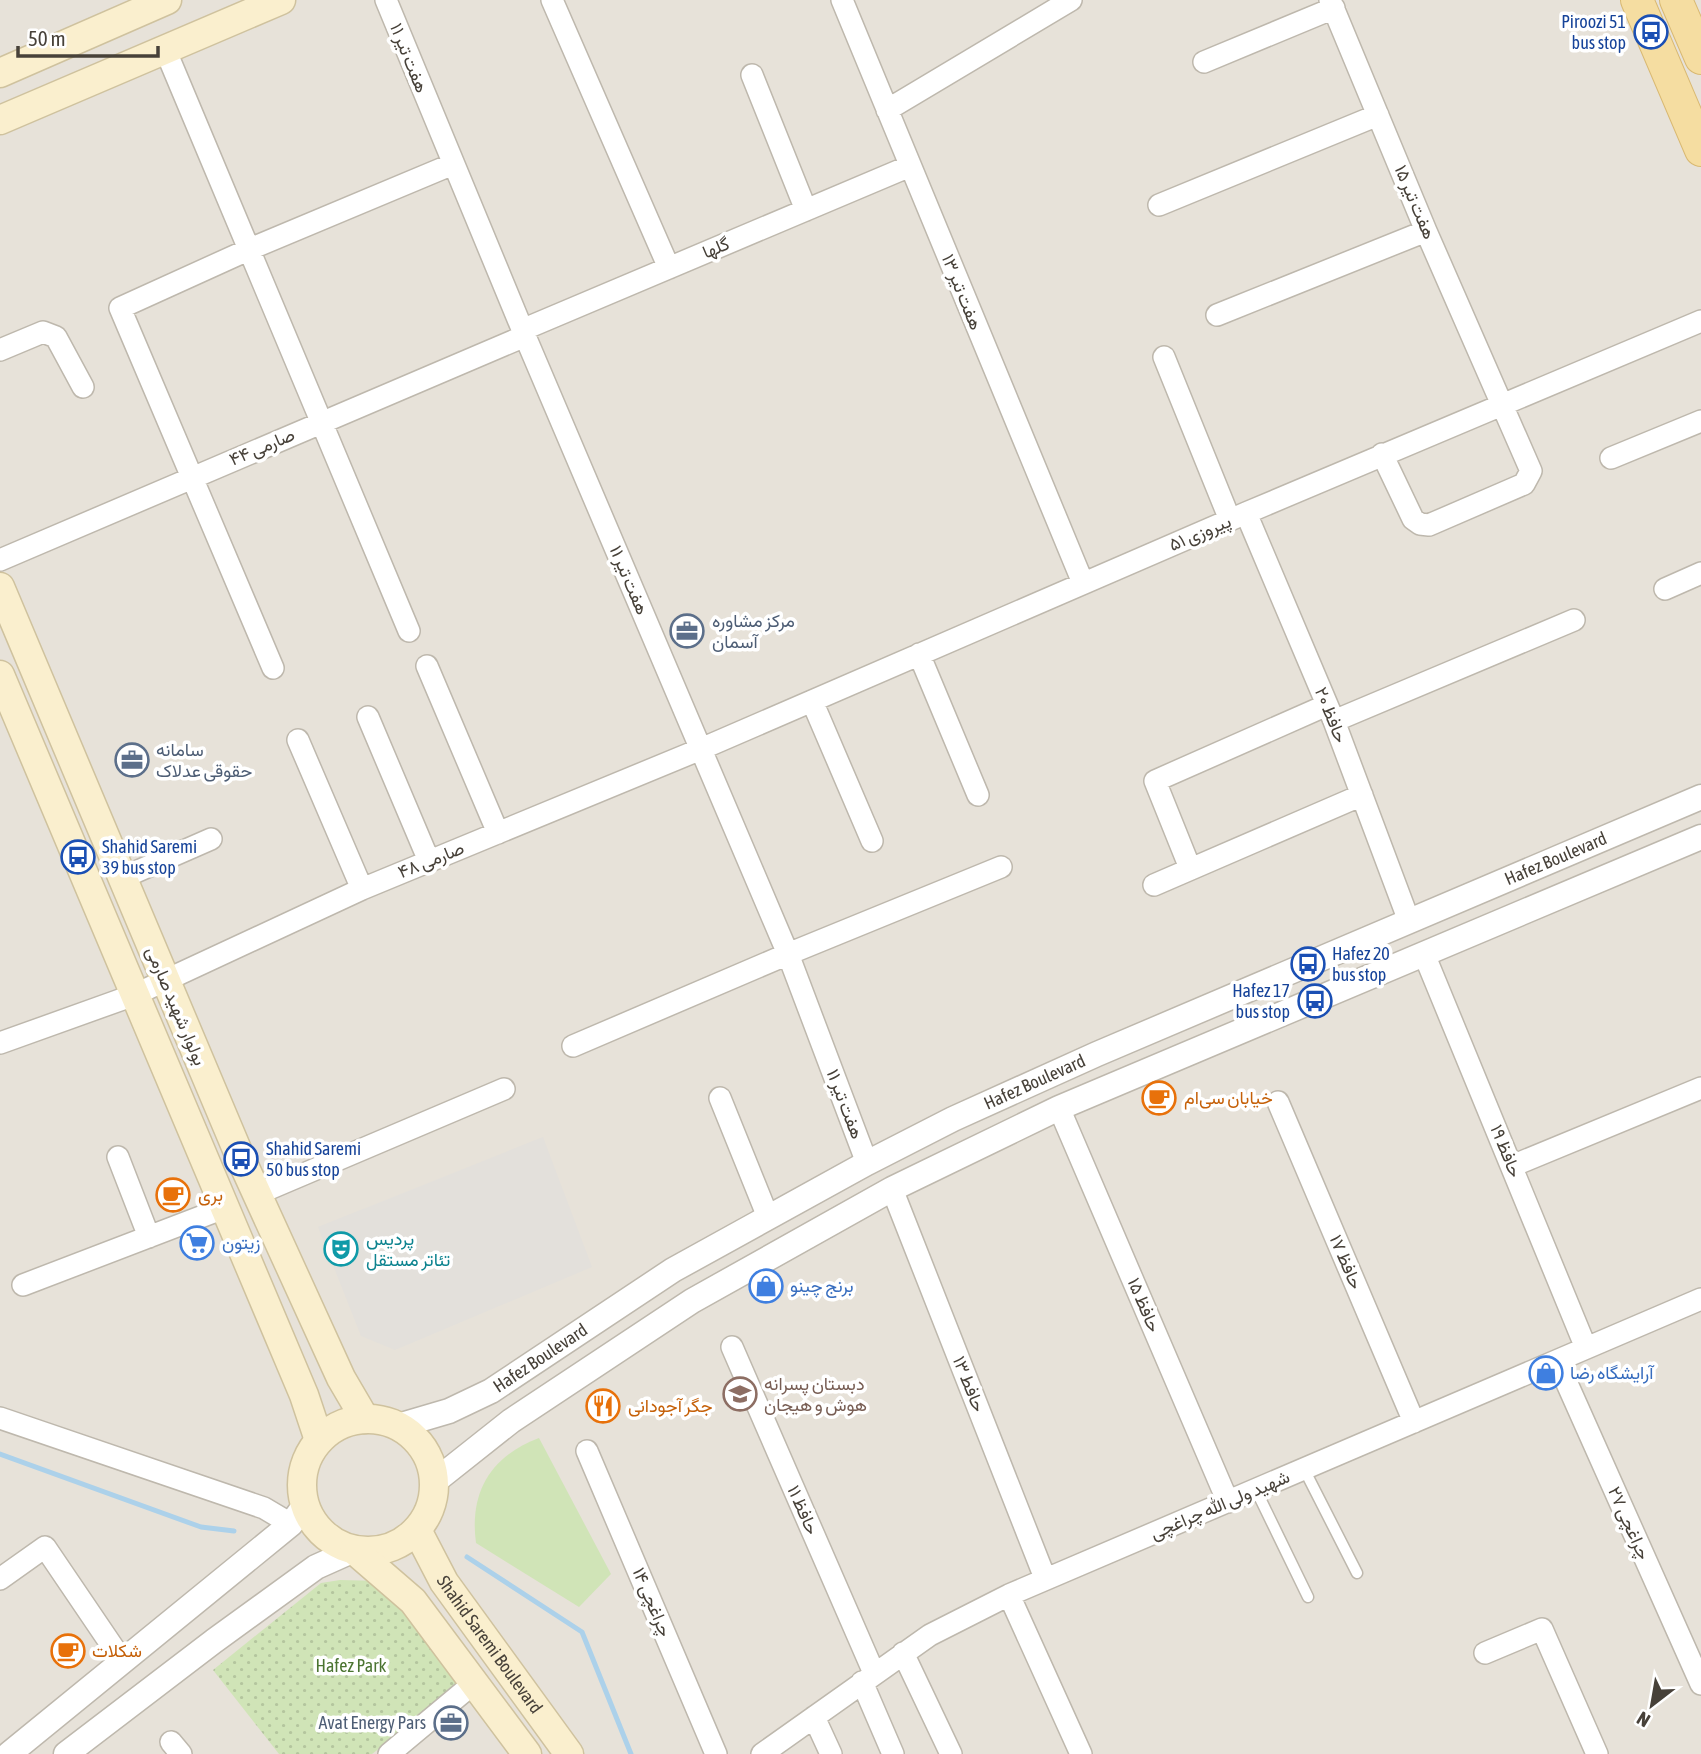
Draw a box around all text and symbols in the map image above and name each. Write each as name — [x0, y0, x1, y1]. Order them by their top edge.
place label: Piroozi 51 bus stop — [1561, 11, 1626, 53]
bus stop icon: Piroozi 51 bus stop — [1632, 13, 1670, 51]
scale bar — [18, 14, 158, 58]
street label: هفت تیر ۱۱ — [385, 20, 433, 96]
text: 50 m — [28, 26, 66, 50]
street label: هفت تیر ۱۵ — [1390, 162, 1440, 242]
street label: گلها — [699, 233, 733, 263]
street label: هفت تیر ۱۳ — [937, 251, 987, 333]
street label: صارمی ۴۴ — [226, 423, 298, 471]
street label: پیروزی ۵۱ — [1166, 510, 1235, 557]
street label: هفت تیر ۱۱ — [605, 542, 653, 618]
place label: مرکز مشاوره آسمان — [712, 610, 795, 652]
office icon: مرکز مشاوره آسمان — [668, 612, 706, 650]
street label: حافظ ۲۰ — [1311, 684, 1352, 746]
place label: سامانه حقوقی عدلاک — [156, 739, 252, 782]
office icon: سامانه حقوقی عدلاک — [113, 741, 151, 779]
street label: Hafez Boulevard — [1501, 827, 1610, 889]
place label: Shahid Saremi 39 bus stop — [102, 836, 197, 878]
street label: صارمی ۴۸ — [395, 837, 467, 883]
bus stop icon: Shahid Saremi 39 bus stop — [59, 838, 97, 876]
street label: بولوار شهید صارمی — [141, 943, 211, 1069]
place label: Hafez 20 bus stop — [1332, 943, 1390, 985]
bus stop icon: Hafez 20 bus stop — [1289, 945, 1327, 983]
place label: Hafez 17 bus stop — [1232, 980, 1290, 1022]
bus stop icon: Hafez 17 bus stop — [1296, 982, 1334, 1020]
street label: Hafez Boulevard — [981, 1050, 1088, 1114]
street label: هفت تیر ۱۱ — [822, 1066, 868, 1142]
cafe icon: خیابان سی‌ام — [1140, 1079, 1178, 1117]
place label: خیابان سی‌ام — [1184, 1087, 1273, 1110]
street label: حافظ ۱۹ — [1486, 1121, 1527, 1180]
place label: Shahid Saremi 50 bus stop — [266, 1138, 361, 1180]
bus stop icon: Shahid Saremi 50 bus stop — [222, 1140, 260, 1178]
cafe icon: بری — [154, 1176, 192, 1214]
place label: بری — [198, 1184, 223, 1206]
supermarket icon: زیتون — [178, 1224, 216, 1262]
place label: پردیس تئاتر مستقل — [366, 1228, 450, 1271]
theatre icon: پردیس تئاتر مستقل — [322, 1230, 360, 1268]
street label: حافظ ۱۷ — [1326, 1231, 1367, 1292]
place label: زیتون — [222, 1232, 260, 1254]
shop icon: برنج چینو — [747, 1267, 785, 1305]
street label: حافظ ۱۵ — [1124, 1274, 1165, 1335]
place label: برنج چینو — [790, 1275, 854, 1298]
street label: Hafez Boulevard — [489, 1319, 591, 1397]
street label: حافط ۱۳ — [949, 1353, 990, 1415]
shop icon: آرایشگاه رضا — [1527, 1354, 1565, 1392]
place label: آرایشگاه رضا — [1570, 1362, 1655, 1384]
place label: دبستان پسرانه هوش و هیجان — [764, 1373, 867, 1416]
school or university icon: دبستان پسرانه هوش و هیجان — [721, 1375, 759, 1413]
restaurant icon: جگر آجودانی — [584, 1387, 622, 1425]
place label: جگر آجودانی — [628, 1395, 713, 1417]
street label: شهید ولی الله چراغچی — [1147, 1466, 1293, 1545]
street label: حافظ ۱۱ — [783, 1482, 824, 1538]
street label: چراغچی ۲۷ — [1602, 1483, 1655, 1563]
street label: چراغچی ۱۴ — [627, 1564, 676, 1640]
street label: Shahid Saremi Boulevard — [433, 1572, 547, 1717]
cafe icon: شکلات — [49, 1632, 87, 1670]
place label: شکلات — [92, 1640, 142, 1661]
park label: Hafez Park — [316, 1655, 387, 1676]
north arrow — [1617, 1670, 1687, 1740]
office icon: Avat Energy Pars — [432, 1704, 470, 1742]
text: N — [1633, 1707, 1654, 1732]
place label: Avat Energy Pars — [318, 1712, 426, 1733]

